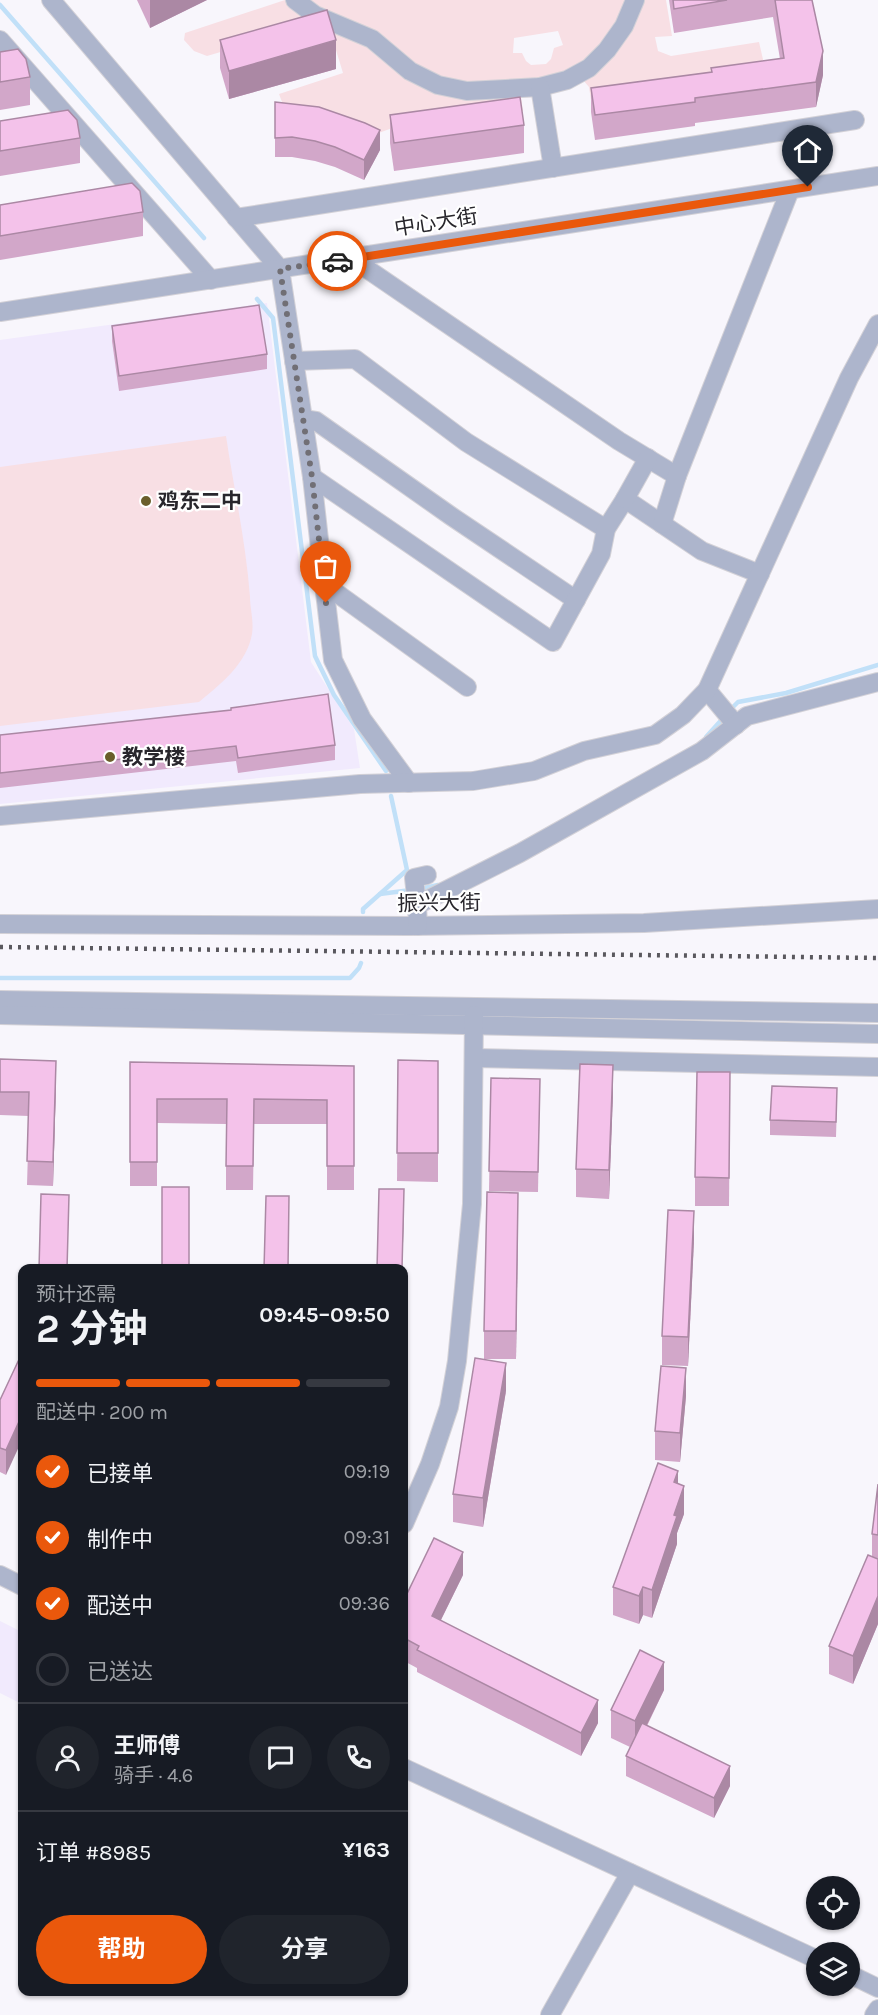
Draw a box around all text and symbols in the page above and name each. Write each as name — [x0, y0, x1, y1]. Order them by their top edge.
pin — [782, 125, 833, 187]
icon: home — [791, 134, 824, 167]
street label: 中心大街 — [393, 204, 479, 240]
courier — [307, 231, 367, 291]
icon: car — [321, 245, 354, 278]
place label: 鸡东二中 — [158, 489, 242, 513]
marker: 鸡东二中 — [139, 494, 153, 508]
pin — [300, 541, 351, 603]
icon: bag — [309, 550, 342, 583]
place label: 教学楼 — [122, 745, 185, 769]
marker: 教学楼 — [103, 750, 117, 764]
street label: 振兴大街 — [397, 890, 481, 916]
text: 预计还需 — [36, 1283, 116, 1306]
text: 09:45–09:50 — [259, 1302, 390, 1328]
text: 2 分钟 — [36, 1306, 147, 1352]
text: 配送中 · 200 m — [36, 1401, 168, 1424]
icon: check — [36, 1455, 69, 1488]
text: 09:19 — [344, 1460, 390, 1483]
text: 已接单 — [87, 1461, 153, 1487]
icon: check — [36, 1521, 69, 1554]
text: 09:31 — [344, 1526, 390, 1549]
text: 制作中 — [87, 1527, 153, 1553]
icon: check — [36, 1587, 69, 1620]
text: 09:36 — [339, 1592, 390, 1615]
text: 配送中 — [87, 1593, 153, 1619]
text: 已送达 — [87, 1659, 153, 1685]
button: person — [36, 1726, 99, 1789]
button: chat — [249, 1726, 312, 1789]
button: phone — [327, 1726, 390, 1789]
text: 王师傅 — [114, 1733, 180, 1759]
text: 骑手 · 4.6 — [114, 1764, 193, 1787]
text: ¥163 — [342, 1837, 390, 1863]
text: 订单 #8985 — [36, 1840, 151, 1866]
map controls — [806, 1876, 860, 1996]
button: locate — [806, 1876, 860, 1930]
button: 帮助 — [36, 1915, 207, 1984]
button: 分享 — [219, 1915, 390, 1984]
button: layers — [806, 1942, 860, 1996]

